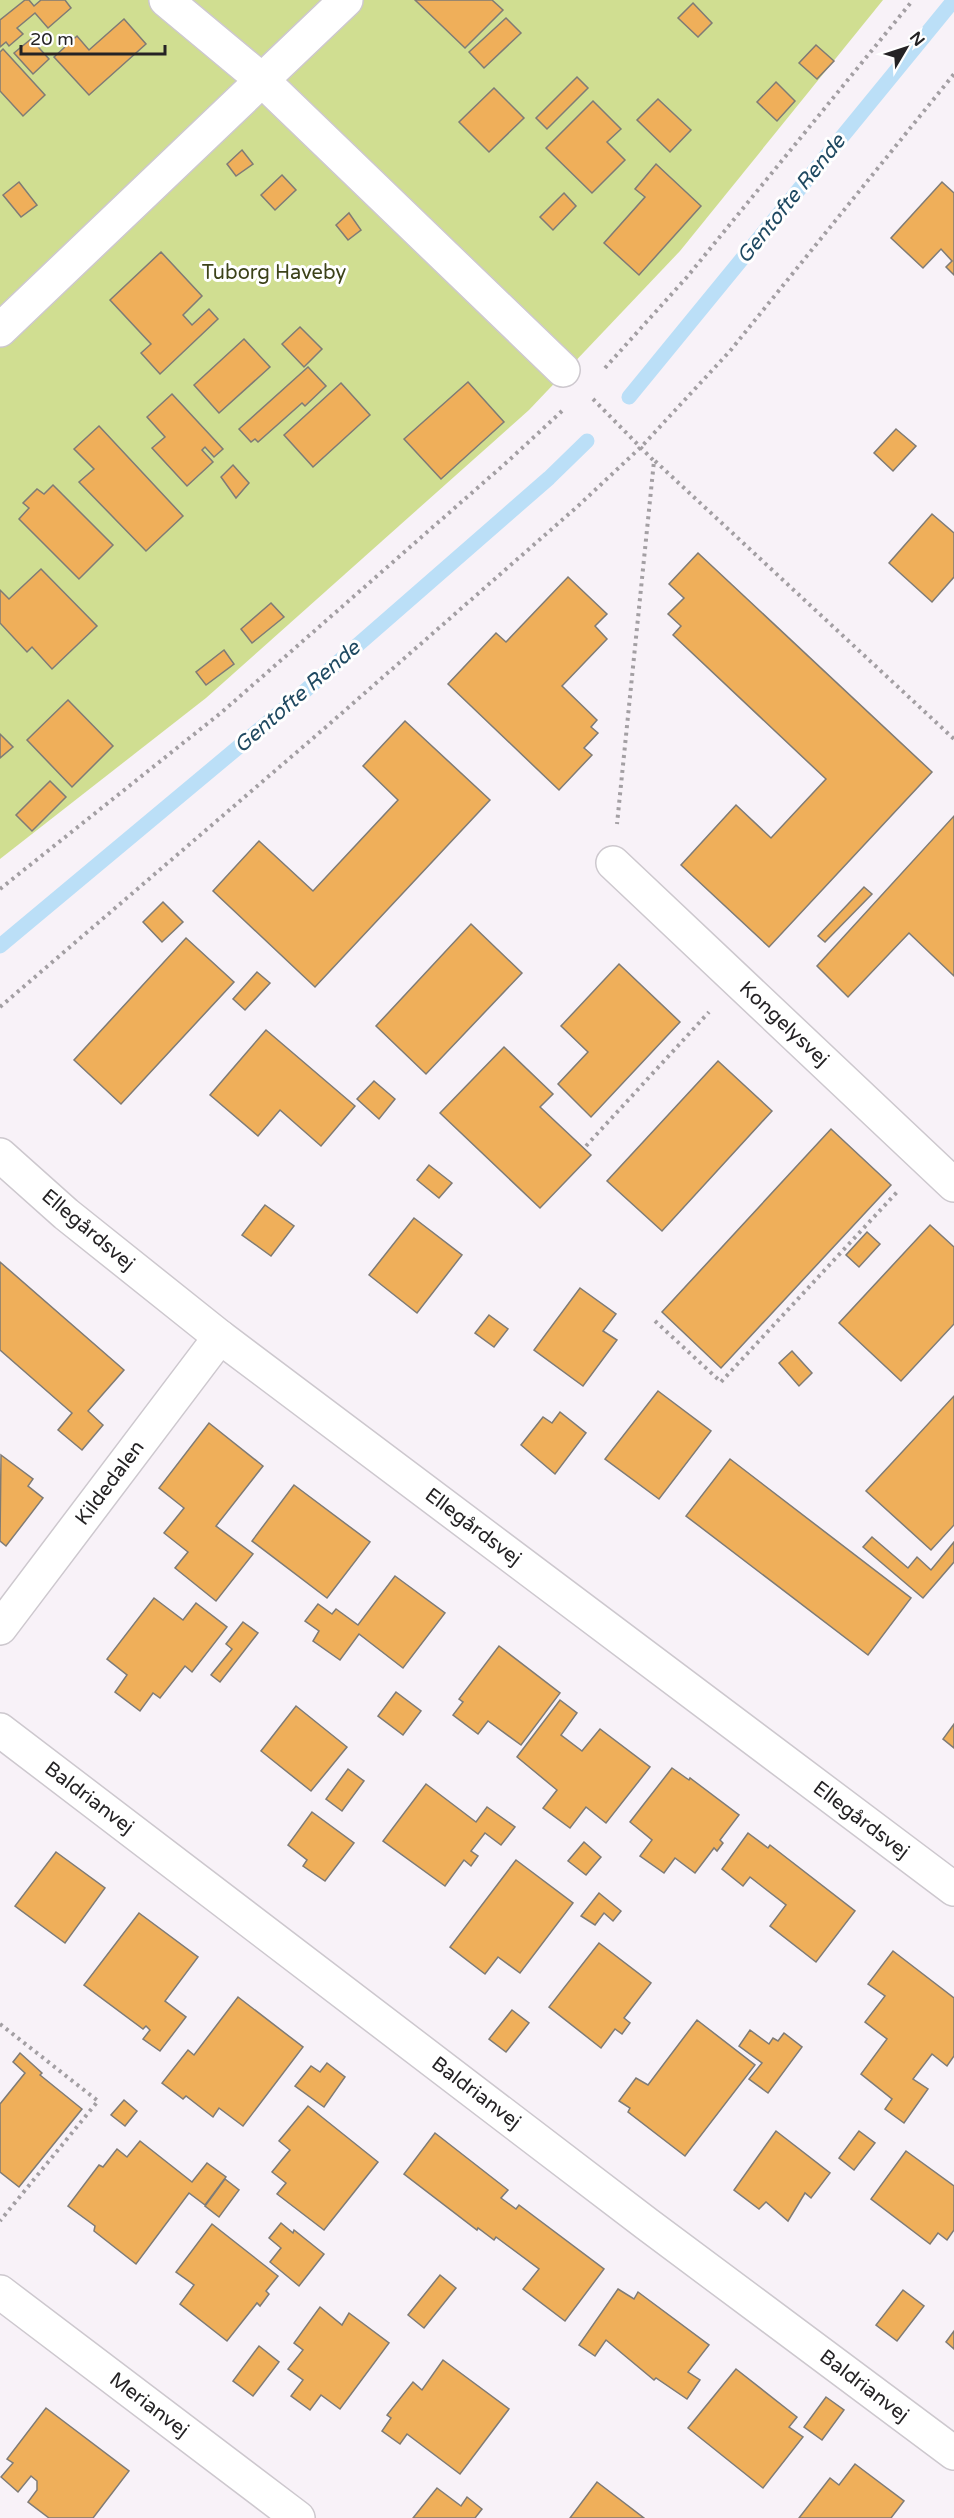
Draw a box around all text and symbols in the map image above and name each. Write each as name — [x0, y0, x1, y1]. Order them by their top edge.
scale bar — [21, 18, 165, 56]
north arrow — [876, 18, 936, 78]
text: 20 m — [30, 28, 74, 50]
text: N — [905, 28, 929, 50]
water label: Gentofte Rende — [731, 129, 851, 269]
park label: Tuborg Haveby — [202, 261, 346, 285]
water label: Gentofte Rende — [229, 635, 366, 758]
street label: Kongelysvej — [734, 976, 834, 1072]
street label: Ellegårdsvej — [37, 1184, 139, 1276]
street label: Kildedalen — [70, 1436, 150, 1530]
street label: Ellegårdsvej — [420, 1483, 526, 1571]
street label: Baldrianvej — [40, 1757, 138, 1839]
street label: Ellegårdsvej — [808, 1776, 914, 1864]
street label: Baldrianvej — [427, 2052, 525, 2134]
street label: Baldrianvej — [815, 2345, 913, 2427]
street label: Merianvej — [105, 2367, 193, 2443]

